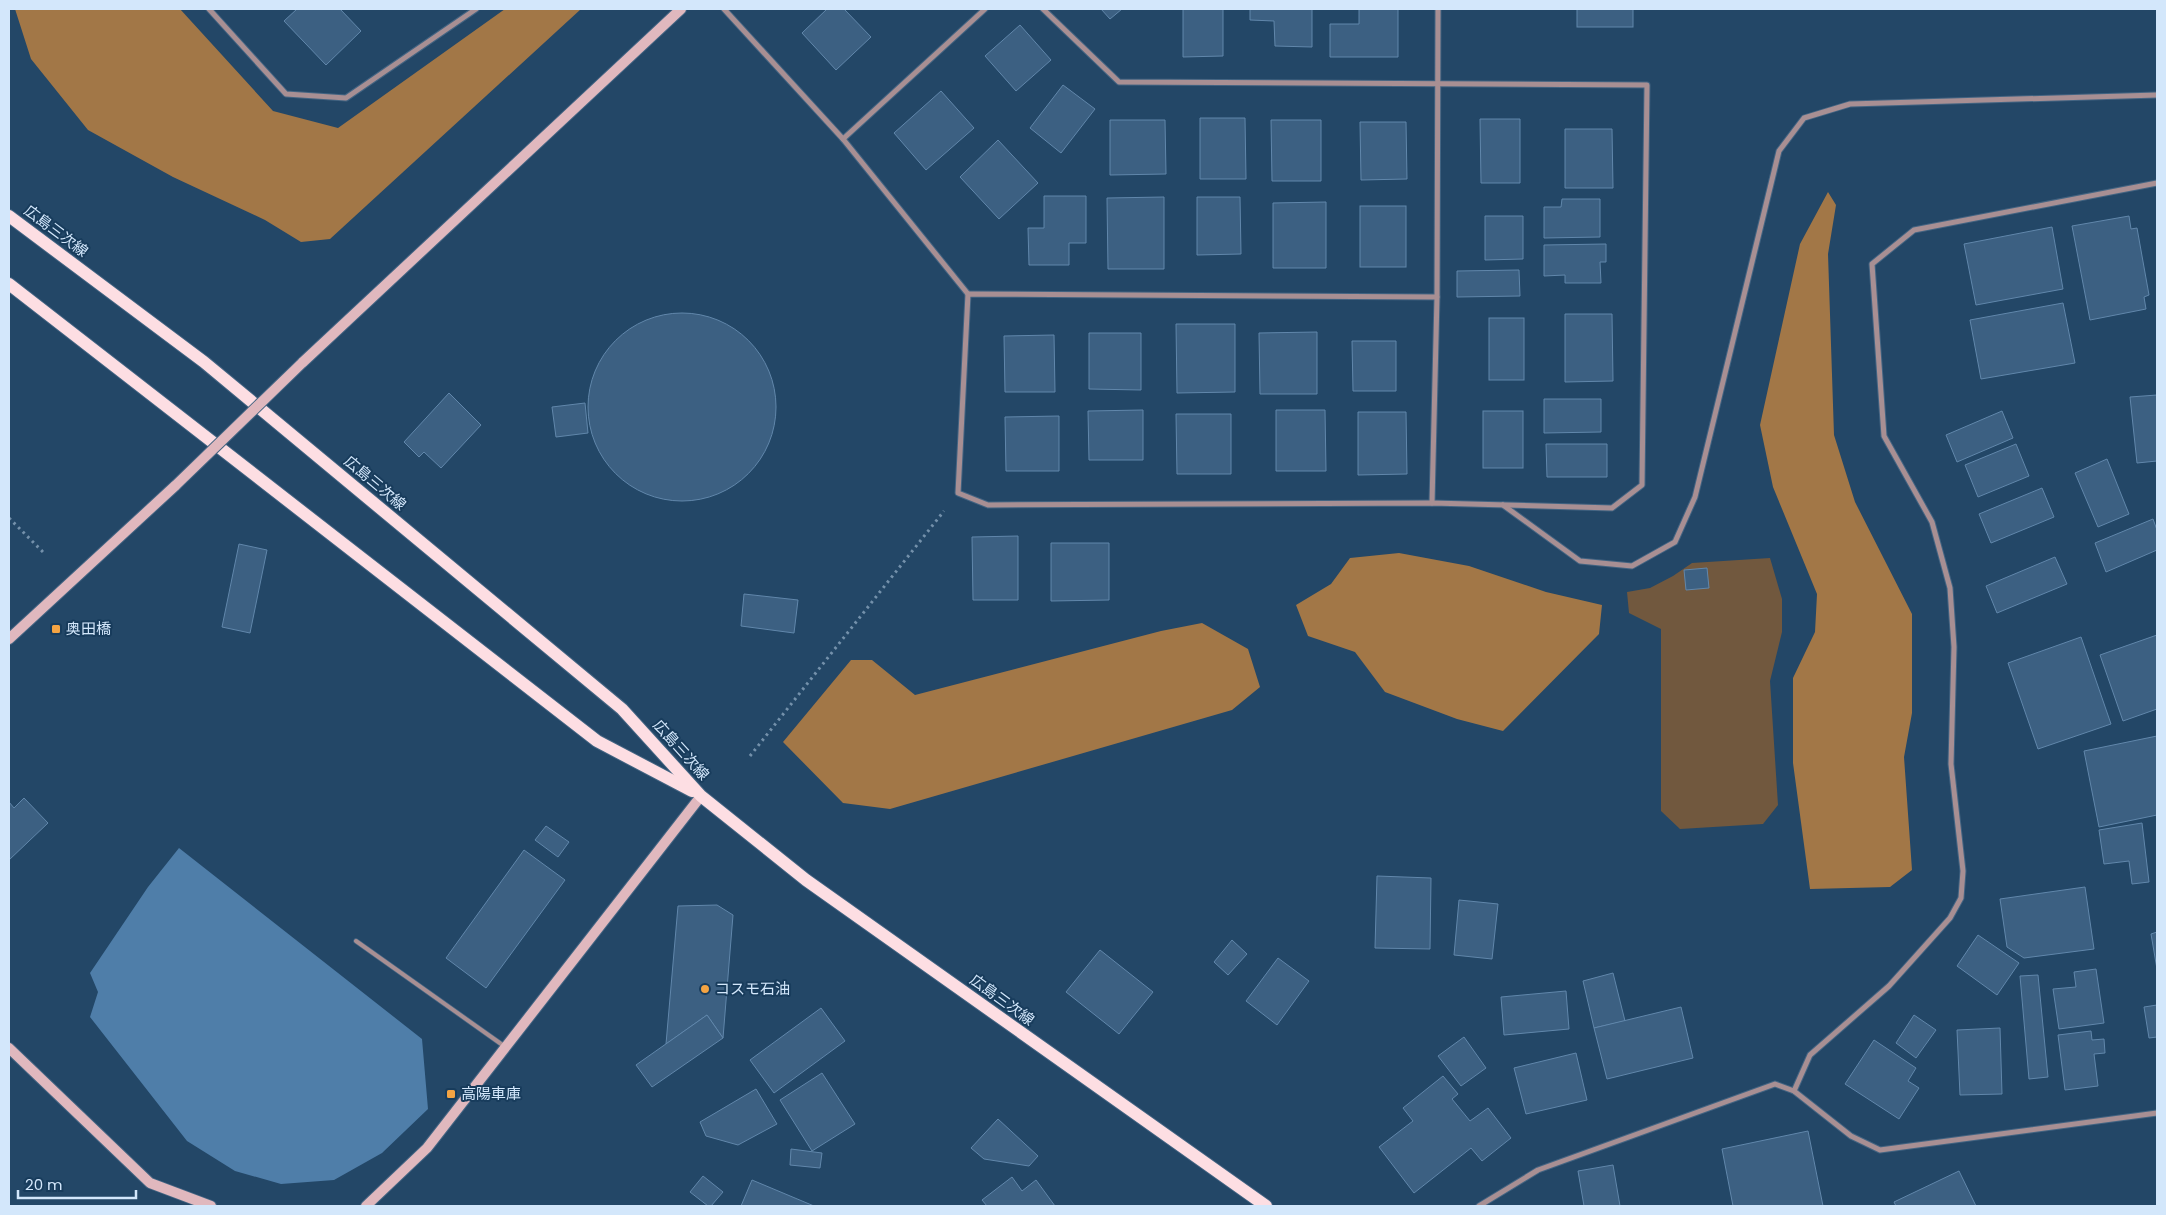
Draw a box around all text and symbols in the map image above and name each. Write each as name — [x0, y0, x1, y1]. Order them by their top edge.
street label: 広島三次線 — [20, 200, 93, 262]
street label: 広島三次線 — [340, 450, 411, 515]
place label: 奥田橋 — [66, 618, 111, 639]
marker: 奥田橋 — [50, 623, 62, 635]
street label: 広島三次線 — [648, 715, 714, 785]
street label: 広島三次線 — [966, 969, 1039, 1030]
place label: コスモ石油 — [715, 978, 790, 999]
marker: コスモ石油 — [699, 983, 711, 995]
place label: 高陽車庫 — [461, 1083, 521, 1104]
marker: 高陽車庫 — [445, 1088, 457, 1100]
scale bar — [18, 1168, 135, 1200]
text: 20 m — [25, 1174, 63, 1195]

